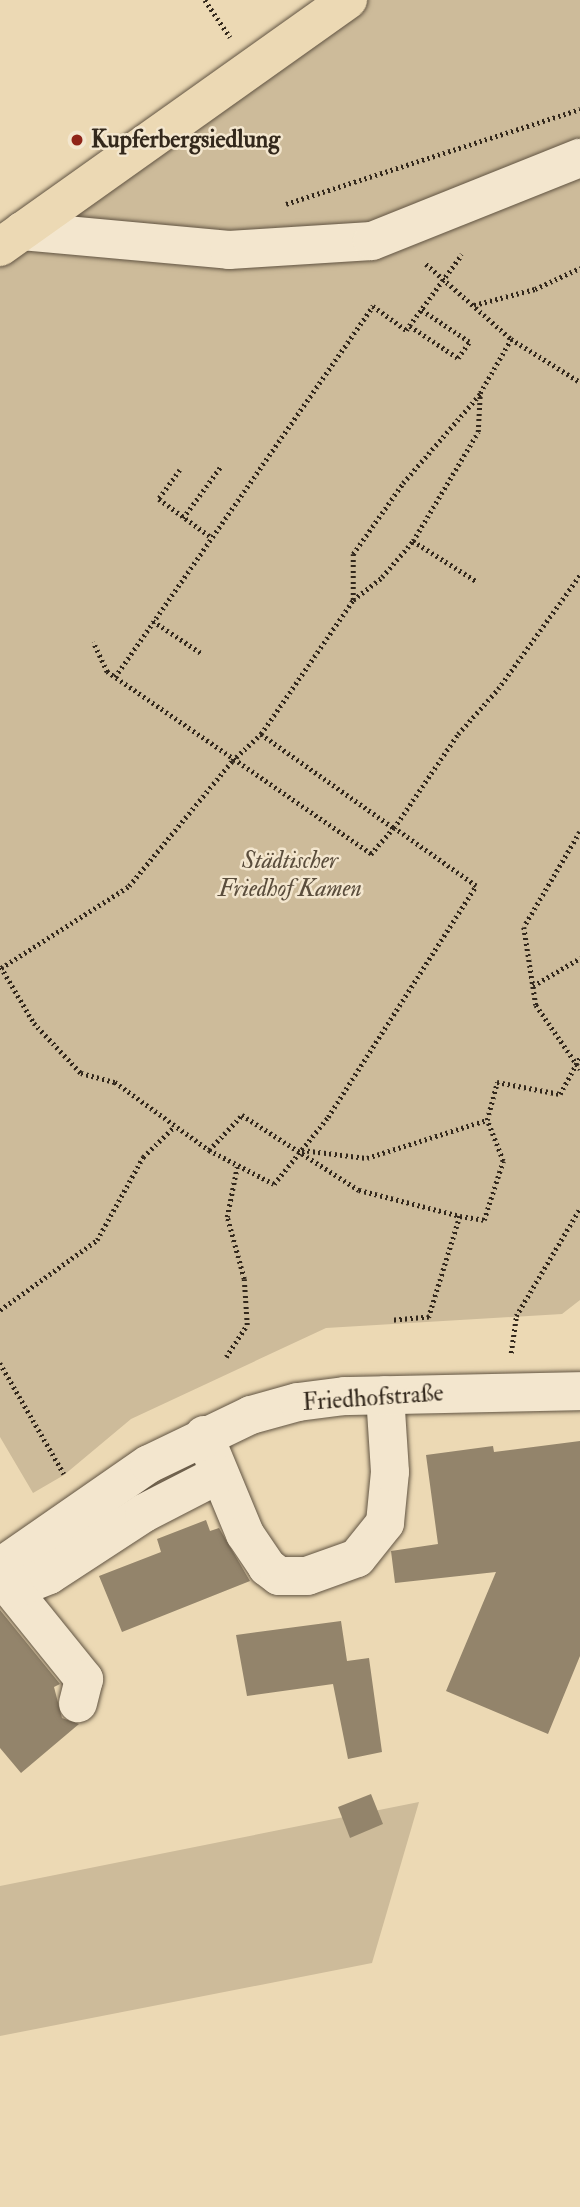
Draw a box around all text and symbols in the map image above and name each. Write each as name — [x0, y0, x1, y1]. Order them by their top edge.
place label: Kupferbergsiedlung — [91, 126, 280, 154]
marker: Kupferbergsiedlung — [69, 132, 85, 148]
park label: Städtischer Friedhof Kamen — [218, 847, 362, 903]
street label: Friedhofstraße — [302, 1379, 444, 1417]

